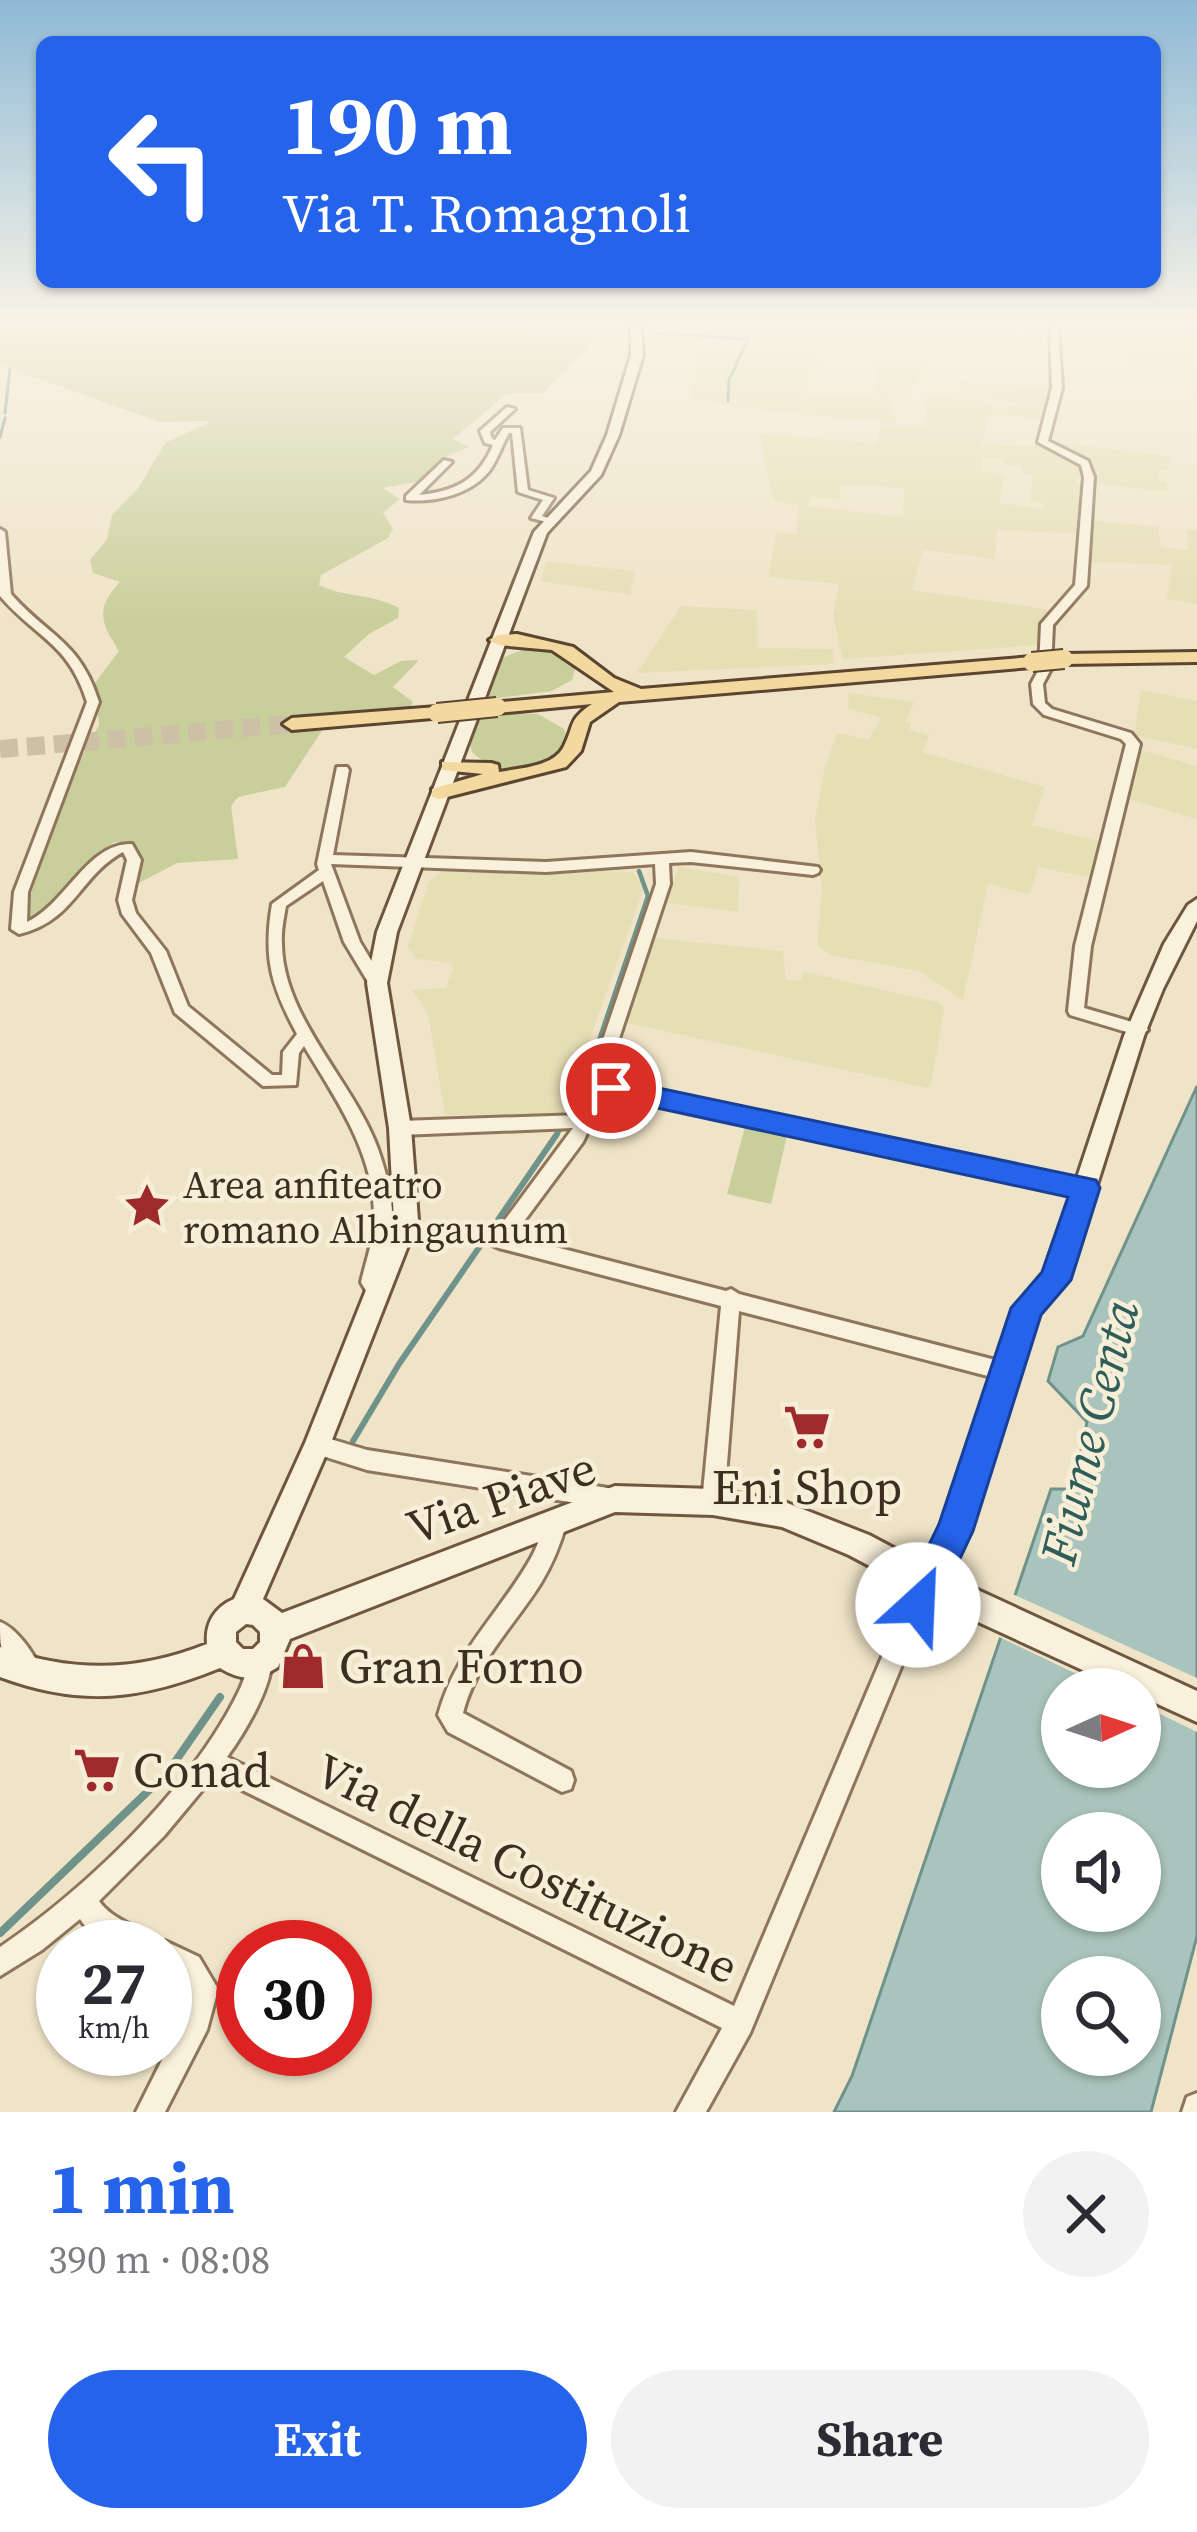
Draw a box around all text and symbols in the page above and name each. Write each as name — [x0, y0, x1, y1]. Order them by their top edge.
text: 190 m — [282, 67, 513, 182]
icon: left — [84, 84, 240, 240]
text: Via T. Romagnoli — [282, 176, 691, 250]
pin — [560, 1037, 662, 1139]
icon: arrive — [578, 1055, 644, 1121]
place label: Area anfiteatro romano Albingaunum — [183, 1158, 568, 1256]
place icon: Area anfiteatro romano Albingaunum — [122, 1181, 172, 1231]
water label: Fiume Centa — [1022, 1292, 1156, 1572]
supermarket icon: Eni Shop — [782, 1402, 832, 1452]
street label: Via Piave — [398, 1434, 604, 1560]
place label: Eni Shop — [712, 1454, 902, 1520]
position arrow — [855, 1542, 981, 1668]
place label: Gran Forno — [339, 1633, 584, 1699]
shop icon: Gran Forno — [278, 1641, 328, 1691]
north arrow — [1041, 1668, 1161, 1788]
map controls — [1041, 1668, 1161, 2076]
place label: Conad — [133, 1737, 270, 1803]
street label: Via della Costituzione — [305, 1737, 749, 1999]
supermarket icon: Conad — [72, 1745, 122, 1795]
button: sound — [1041, 1812, 1161, 1932]
speed limit sign: 30 — [216, 1920, 372, 2076]
text: 27 — [81, 1942, 147, 2024]
button: search — [1041, 1956, 1161, 2076]
text: km/h — [78, 2007, 150, 2048]
text: 1 min — [48, 2138, 235, 2237]
button: close — [1023, 2151, 1149, 2277]
text: 390 m · 08:08 — [48, 2233, 270, 2286]
button: Exit — [48, 2370, 587, 2508]
button: Share — [611, 2370, 1149, 2508]

